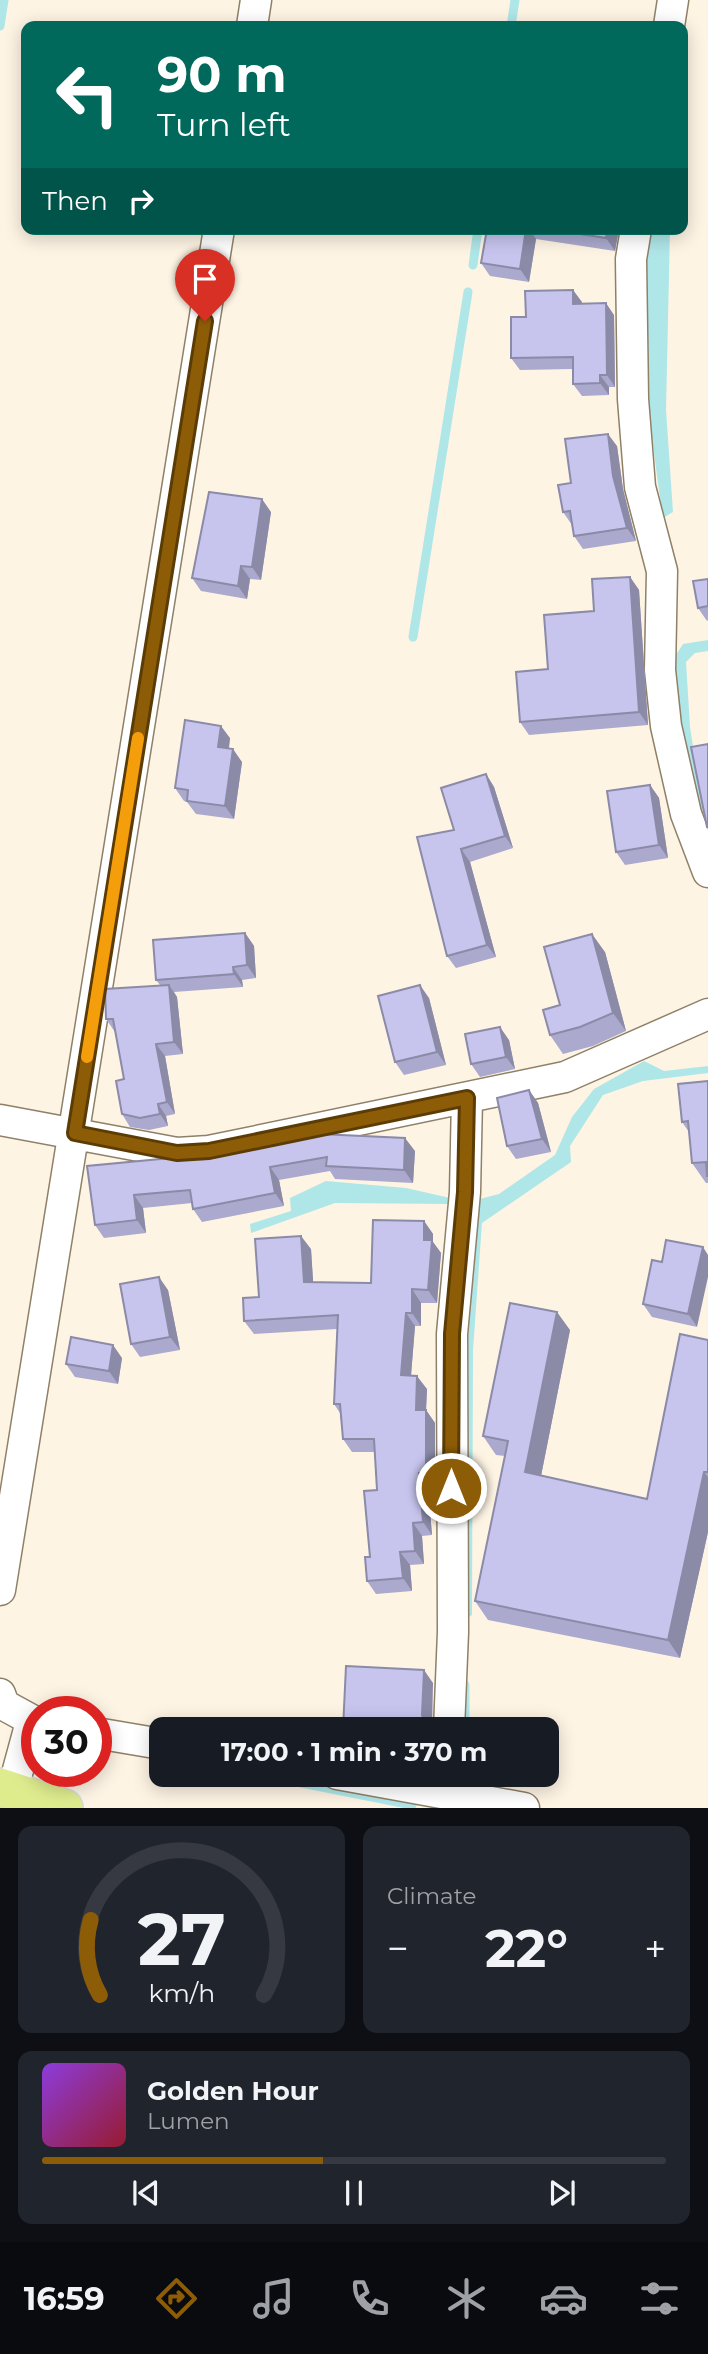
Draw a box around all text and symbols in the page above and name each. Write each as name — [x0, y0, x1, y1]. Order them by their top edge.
text: 90 m — [157, 45, 287, 104]
icon: left — [42, 49, 133, 140]
text: Turn left — [157, 105, 291, 144]
icon: right — [122, 182, 160, 220]
text: Then — [42, 185, 108, 217]
pin — [175, 249, 235, 321]
icon: arrive — [186, 260, 224, 298]
position arrow — [414, 1451, 488, 1525]
speed limit sign: 30 — [21, 1696, 112, 1787]
text: 17:00 · 1 min · 370 m — [221, 1736, 487, 1768]
text: Climate — [387, 1882, 476, 1910]
text: 27 — [137, 1896, 226, 1984]
text: 22° — [485, 1917, 568, 1980]
text: − — [387, 1925, 409, 1972]
text: + — [644, 1925, 666, 1972]
text: km/h — [148, 1978, 215, 2008]
text: Golden Hour — [147, 2075, 319, 2107]
text: Lumen — [147, 2107, 230, 2135]
icon: previous — [127, 2174, 165, 2212]
icon: pause — [335, 2174, 373, 2212]
icon: next — [543, 2174, 581, 2212]
icon: directions — [152, 2274, 201, 2323]
icon: music — [249, 2274, 298, 2323]
icon: phone — [345, 2274, 394, 2323]
icon: climate — [442, 2274, 491, 2323]
icon: car — [539, 2274, 588, 2323]
icon: filters — [635, 2274, 684, 2323]
text: 16:59 — [24, 2279, 105, 2318]

